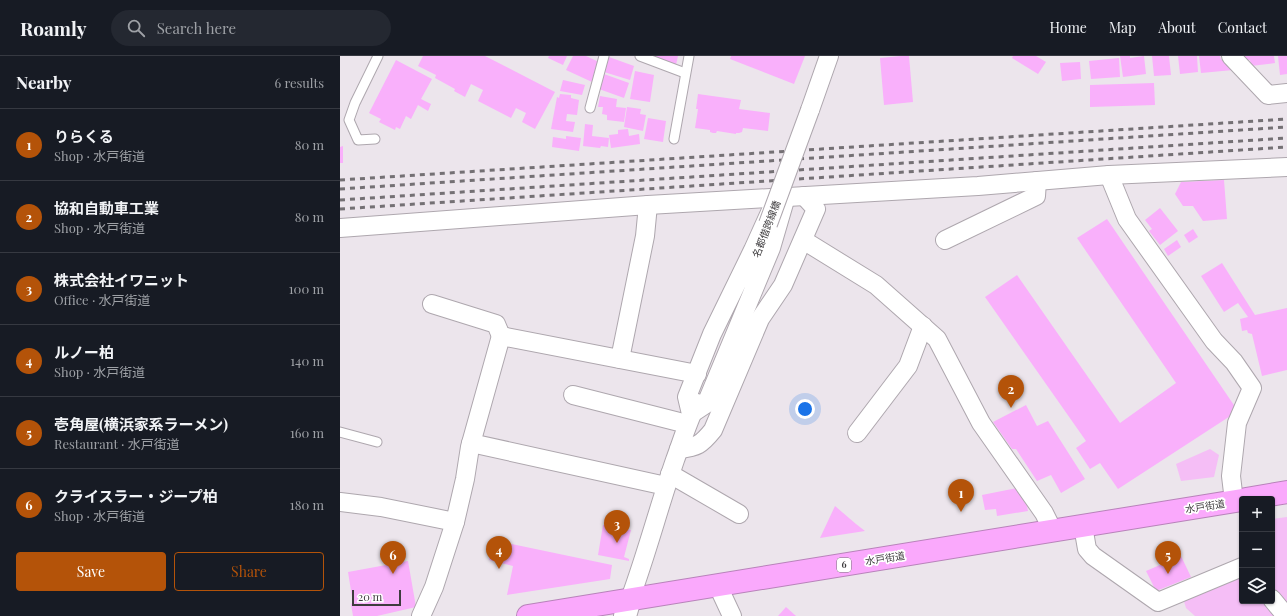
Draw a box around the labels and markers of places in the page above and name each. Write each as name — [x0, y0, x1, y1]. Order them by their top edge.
pin: 2 — [998, 375, 1024, 408]
pin: 1 — [948, 479, 974, 512]
pin: 3 — [604, 510, 630, 543]
pin: 4 — [486, 536, 512, 569]
pin: 6 — [380, 541, 406, 574]
pin: 5 — [1155, 541, 1181, 574]

